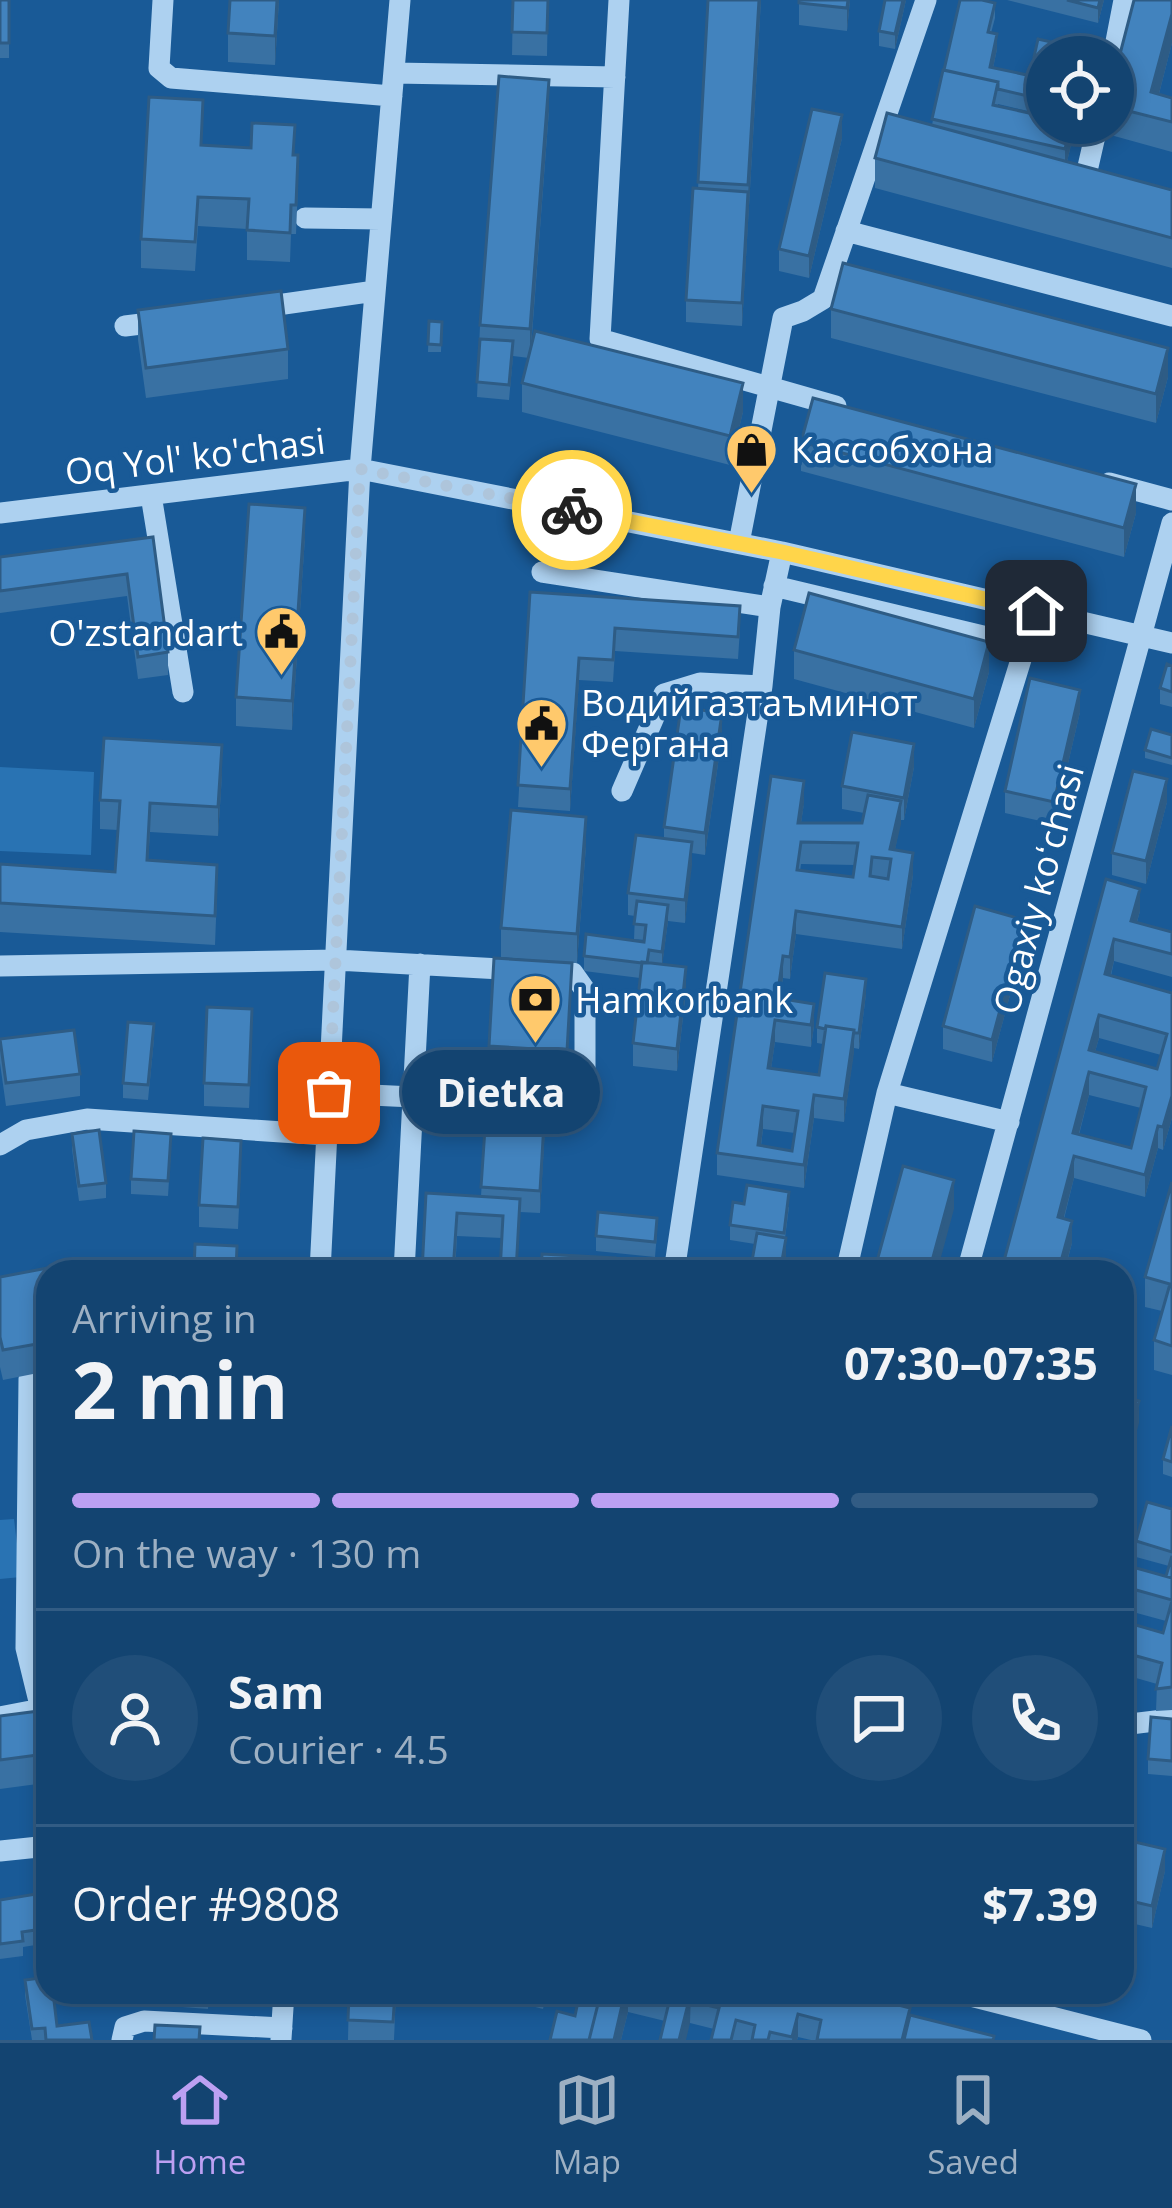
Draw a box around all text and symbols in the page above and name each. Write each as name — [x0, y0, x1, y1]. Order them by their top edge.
map controls — [1026, 36, 1134, 144]
button: locate — [1026, 36, 1134, 144]
street label: Oq Yol' ko'chasi — [62, 416, 328, 496]
shop icon: Кассобхона — [724, 421, 780, 495]
place label: Кассобхона — [791, 425, 994, 474]
courier — [512, 450, 632, 570]
icon: bike — [539, 477, 605, 543]
pin — [985, 560, 1087, 662]
icon: home — [1003, 578, 1069, 644]
public building icon: O'zstandart — [254, 604, 310, 678]
place label: O'zstandart — [49, 608, 243, 657]
place label: Водийгазтаъминот Фергана — [581, 678, 918, 768]
public building icon: Водийгазтаъминот Фергана — [514, 695, 570, 769]
street label: Ogaxiy koʻchasi — [981, 759, 1095, 1019]
bank icon: Hamkorbank — [508, 971, 564, 1045]
place label: Hamkorbank — [575, 975, 793, 1024]
pin — [278, 1042, 380, 1144]
callout: Dietka — [401, 1051, 599, 1135]
icon: bag — [296, 1060, 362, 1126]
text: Dietka — [437, 1065, 565, 1118]
text: Arriving in — [72, 1291, 257, 1344]
text: 07:30–07:35 — [844, 1332, 1098, 1393]
text: 2 min — [72, 1336, 289, 1442]
text: On the way · 130 m — [72, 1526, 421, 1579]
button: person — [72, 1655, 198, 1781]
button: chat — [816, 1655, 942, 1781]
button: phone — [972, 1655, 1098, 1781]
text: Sam — [228, 1661, 324, 1722]
text: Courier · 4.5 — [228, 1722, 449, 1775]
text: Order #9808 — [72, 1873, 340, 1934]
text: $7.39 — [982, 1873, 1098, 1934]
tab: Home — [153, 2067, 246, 2184]
tab: Map — [553, 2067, 621, 2184]
tab: Saved — [927, 2067, 1019, 2184]

